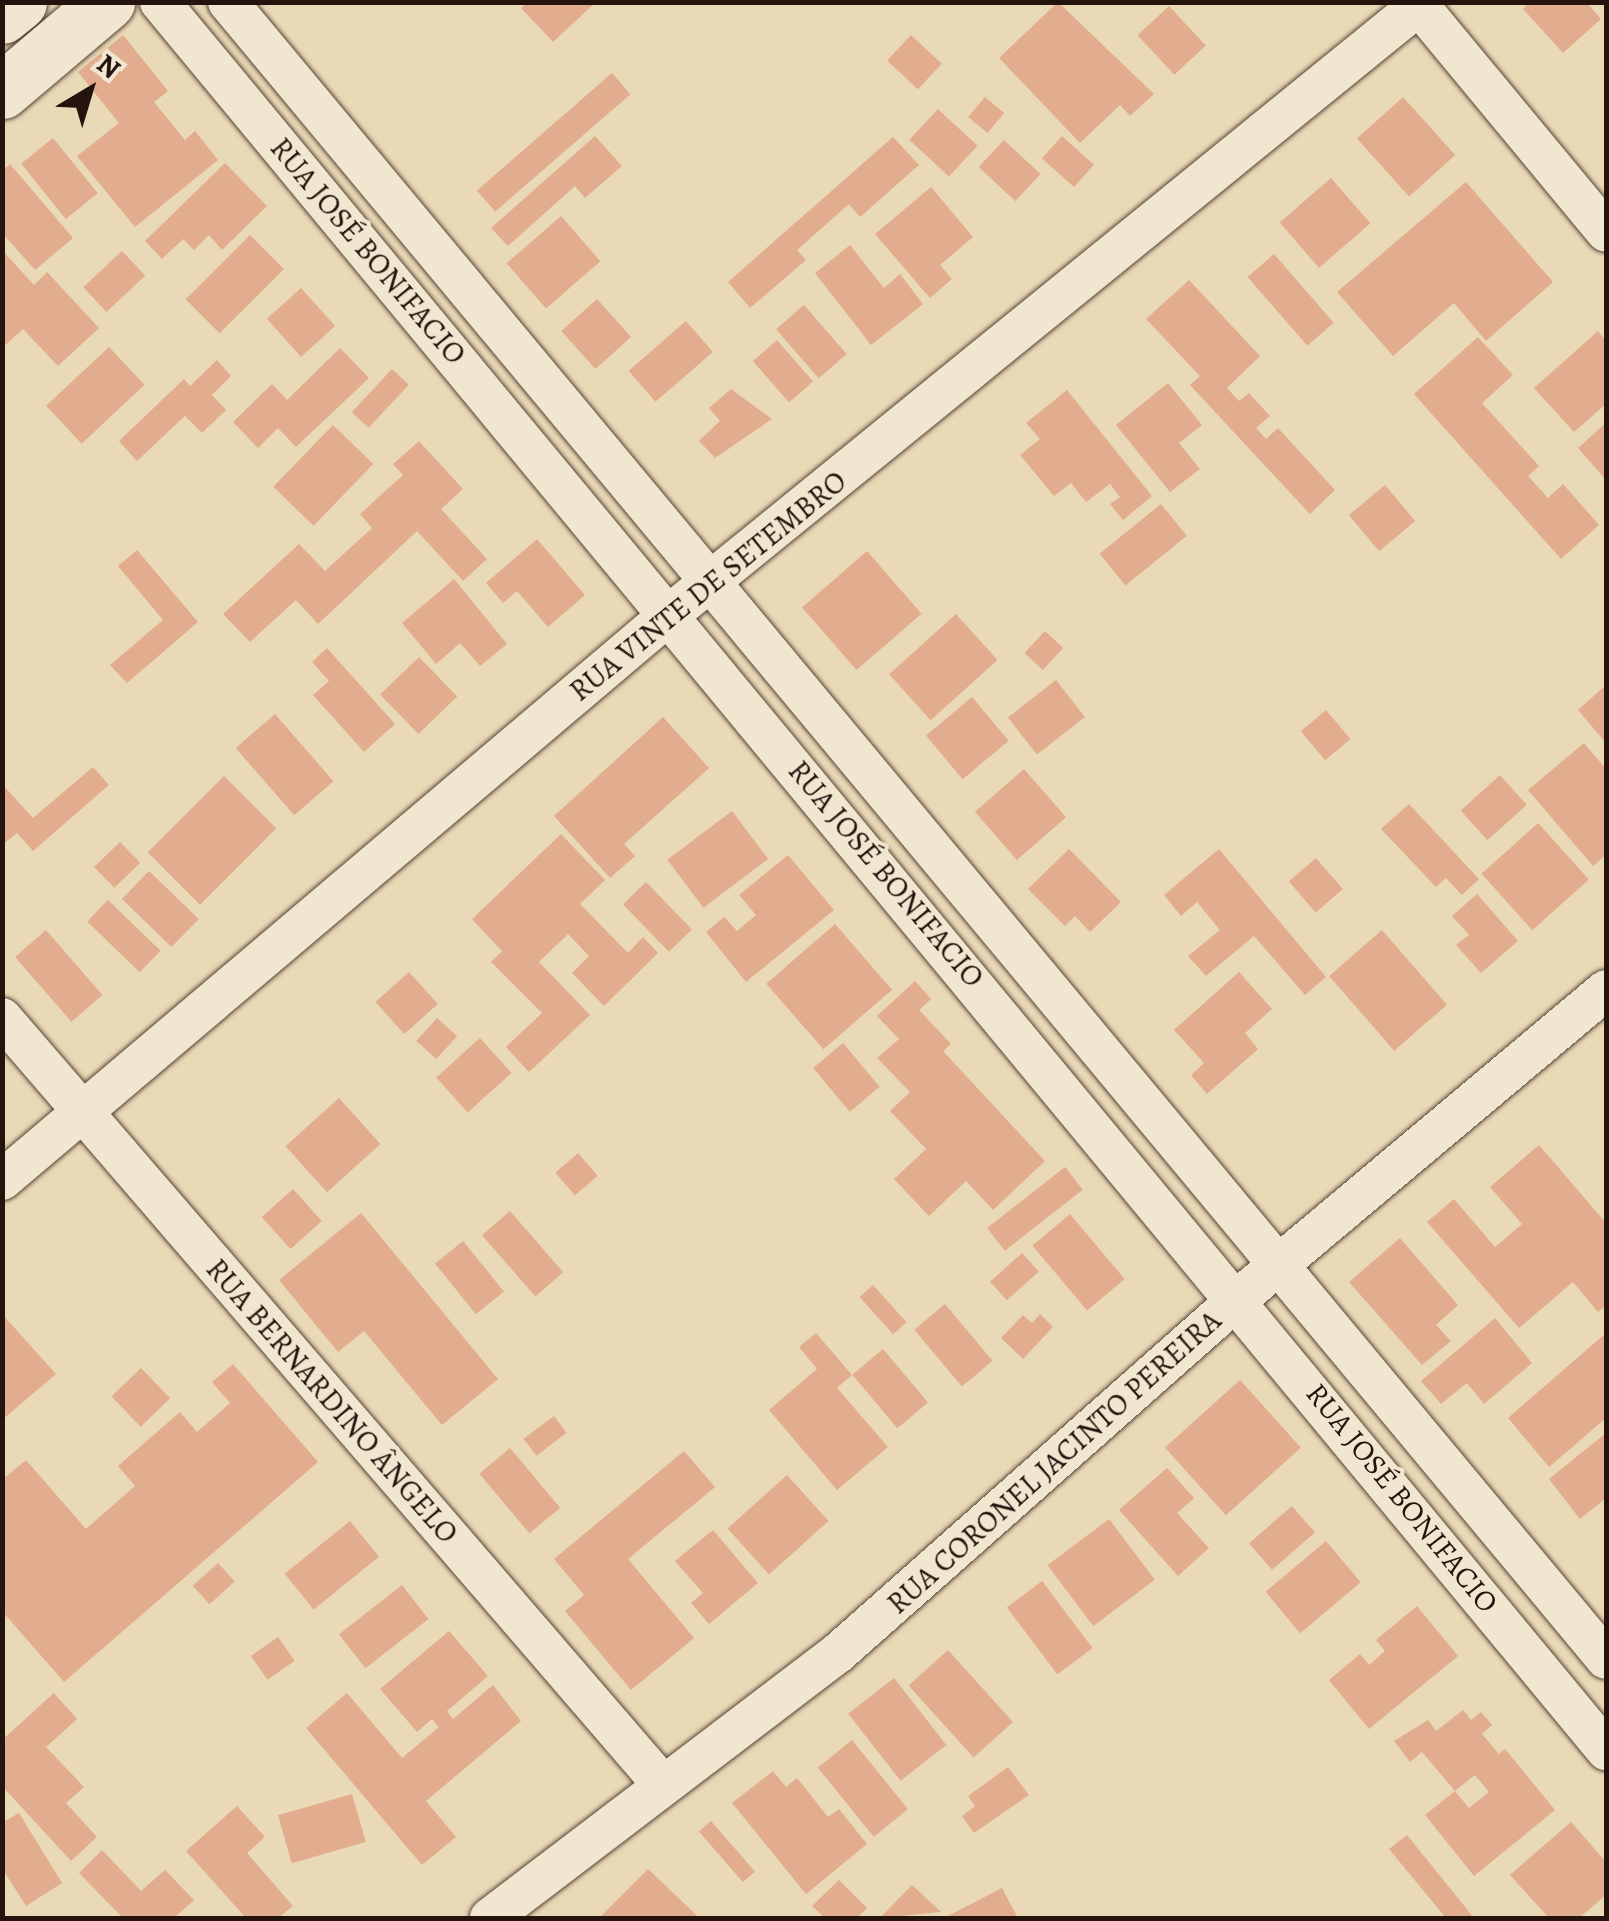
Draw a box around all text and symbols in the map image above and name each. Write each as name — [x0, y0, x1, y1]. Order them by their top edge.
north arrow — [40, 40, 140, 140]
text: N — [89, 45, 128, 88]
street label: RUA JOSÉ BONIFACIO — [263, 130, 473, 372]
street label: RUA VINTE DE SETEMBRO — [562, 463, 854, 709]
street label: RUA JOSÉ BONIFACIO — [781, 753, 991, 995]
street label: RUA BERNARDINO ÂNGELO — [199, 1251, 465, 1551]
street label: RUA CORONEL JACINTO PEREIRA — [880, 1302, 1228, 1622]
street label: RUA JOSÉ BONIFACIO — [1298, 1376, 1506, 1620]

